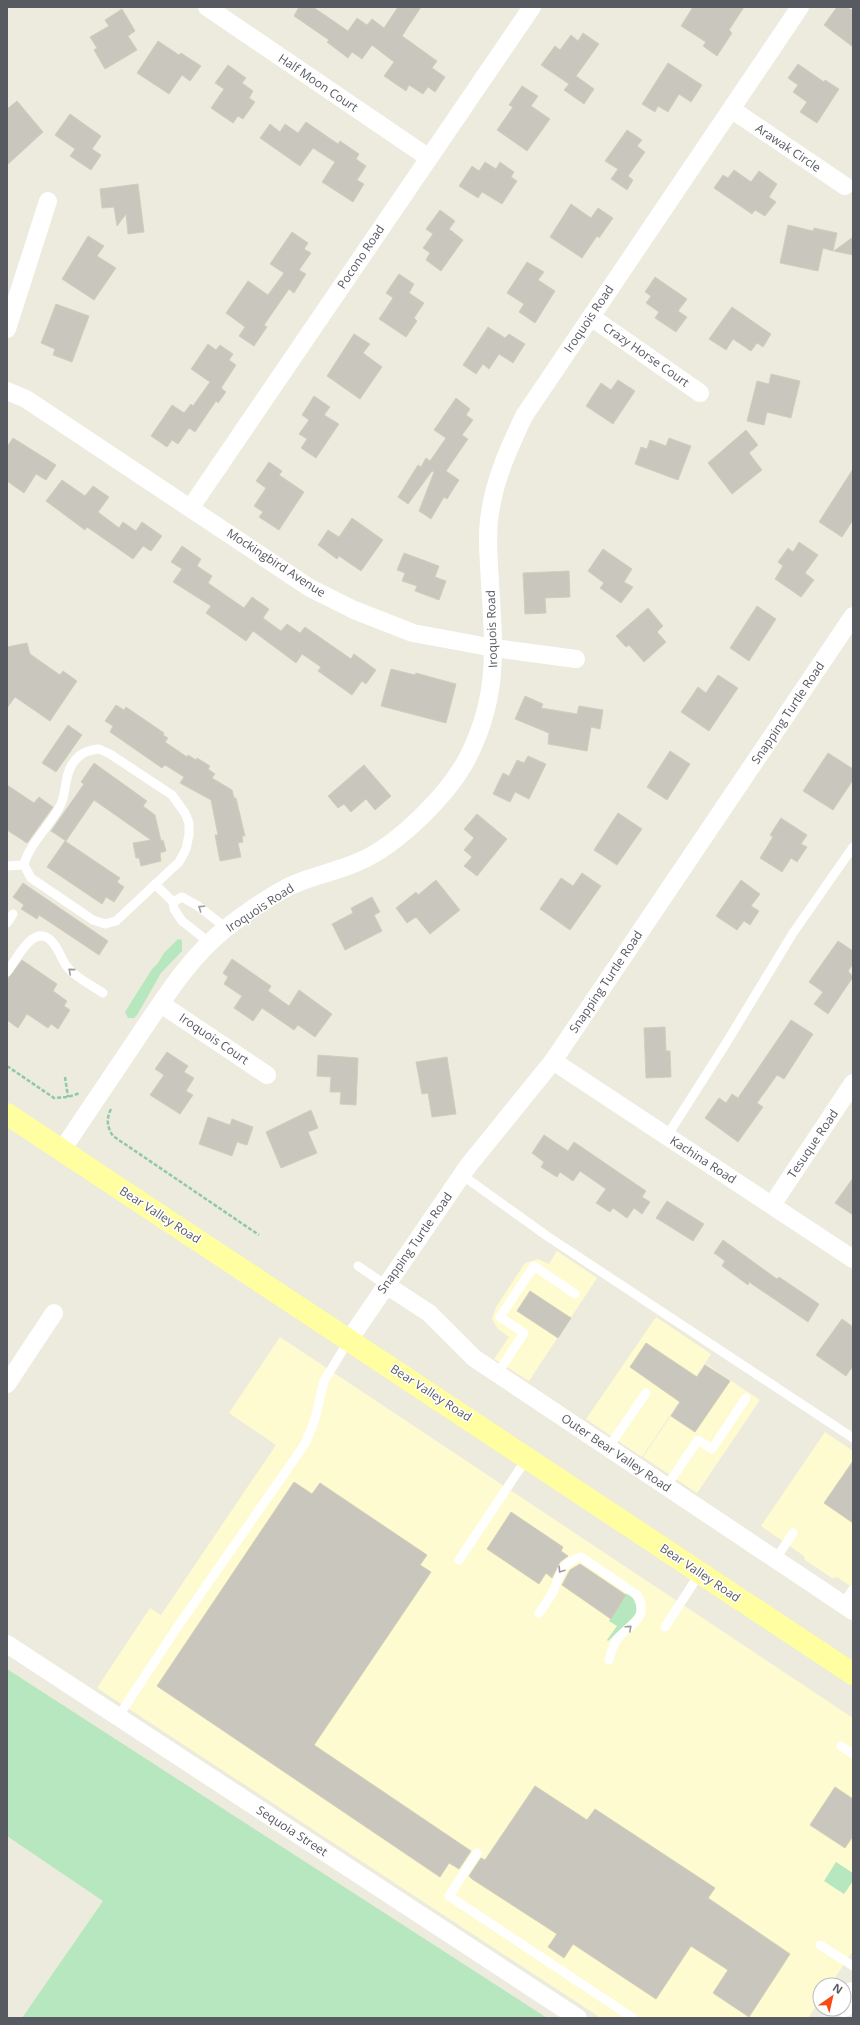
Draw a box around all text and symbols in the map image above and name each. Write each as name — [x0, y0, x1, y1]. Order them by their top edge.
street label: Half Moon Court — [275, 50, 361, 116]
street label: Arawak Circle — [752, 119, 825, 176]
street label: Pocono Road — [333, 221, 388, 292]
street label: Iroquois Road — [560, 282, 617, 356]
street label: Crazy Horse Court — [600, 318, 693, 391]
street label: Mockingbird Avenue — [224, 524, 329, 601]
street label: Iroquois Road — [482, 590, 501, 668]
street label: Snapping Turtle Road — [747, 658, 828, 767]
street label: Iroquois Road — [222, 879, 297, 936]
one-way arrow — [198, 906, 205, 913]
street label: Snapping Turtle Road — [565, 927, 646, 1036]
one-way arrow — [69, 968, 76, 975]
street label: Iroquois Court — [176, 1009, 252, 1068]
street label: Tesuque Road — [783, 1106, 842, 1181]
street label: Kachina Road — [667, 1132, 740, 1187]
street label: Bear Valley Road — [116, 1182, 204, 1247]
street label: Snapping Turtle Road — [373, 1189, 456, 1297]
street label: Bear Valley Road — [387, 1360, 475, 1425]
street label: Outer Bear Valley Road — [558, 1409, 675, 1496]
street label: Bear Valley Road — [657, 1539, 744, 1606]
one-way arrow — [559, 1566, 566, 1573]
one-way arrow — [625, 1625, 632, 1632]
street label: Sequoia Street — [253, 1801, 331, 1860]
north arrow — [812, 1977, 852, 2017]
text: N — [830, 1980, 846, 1997]

